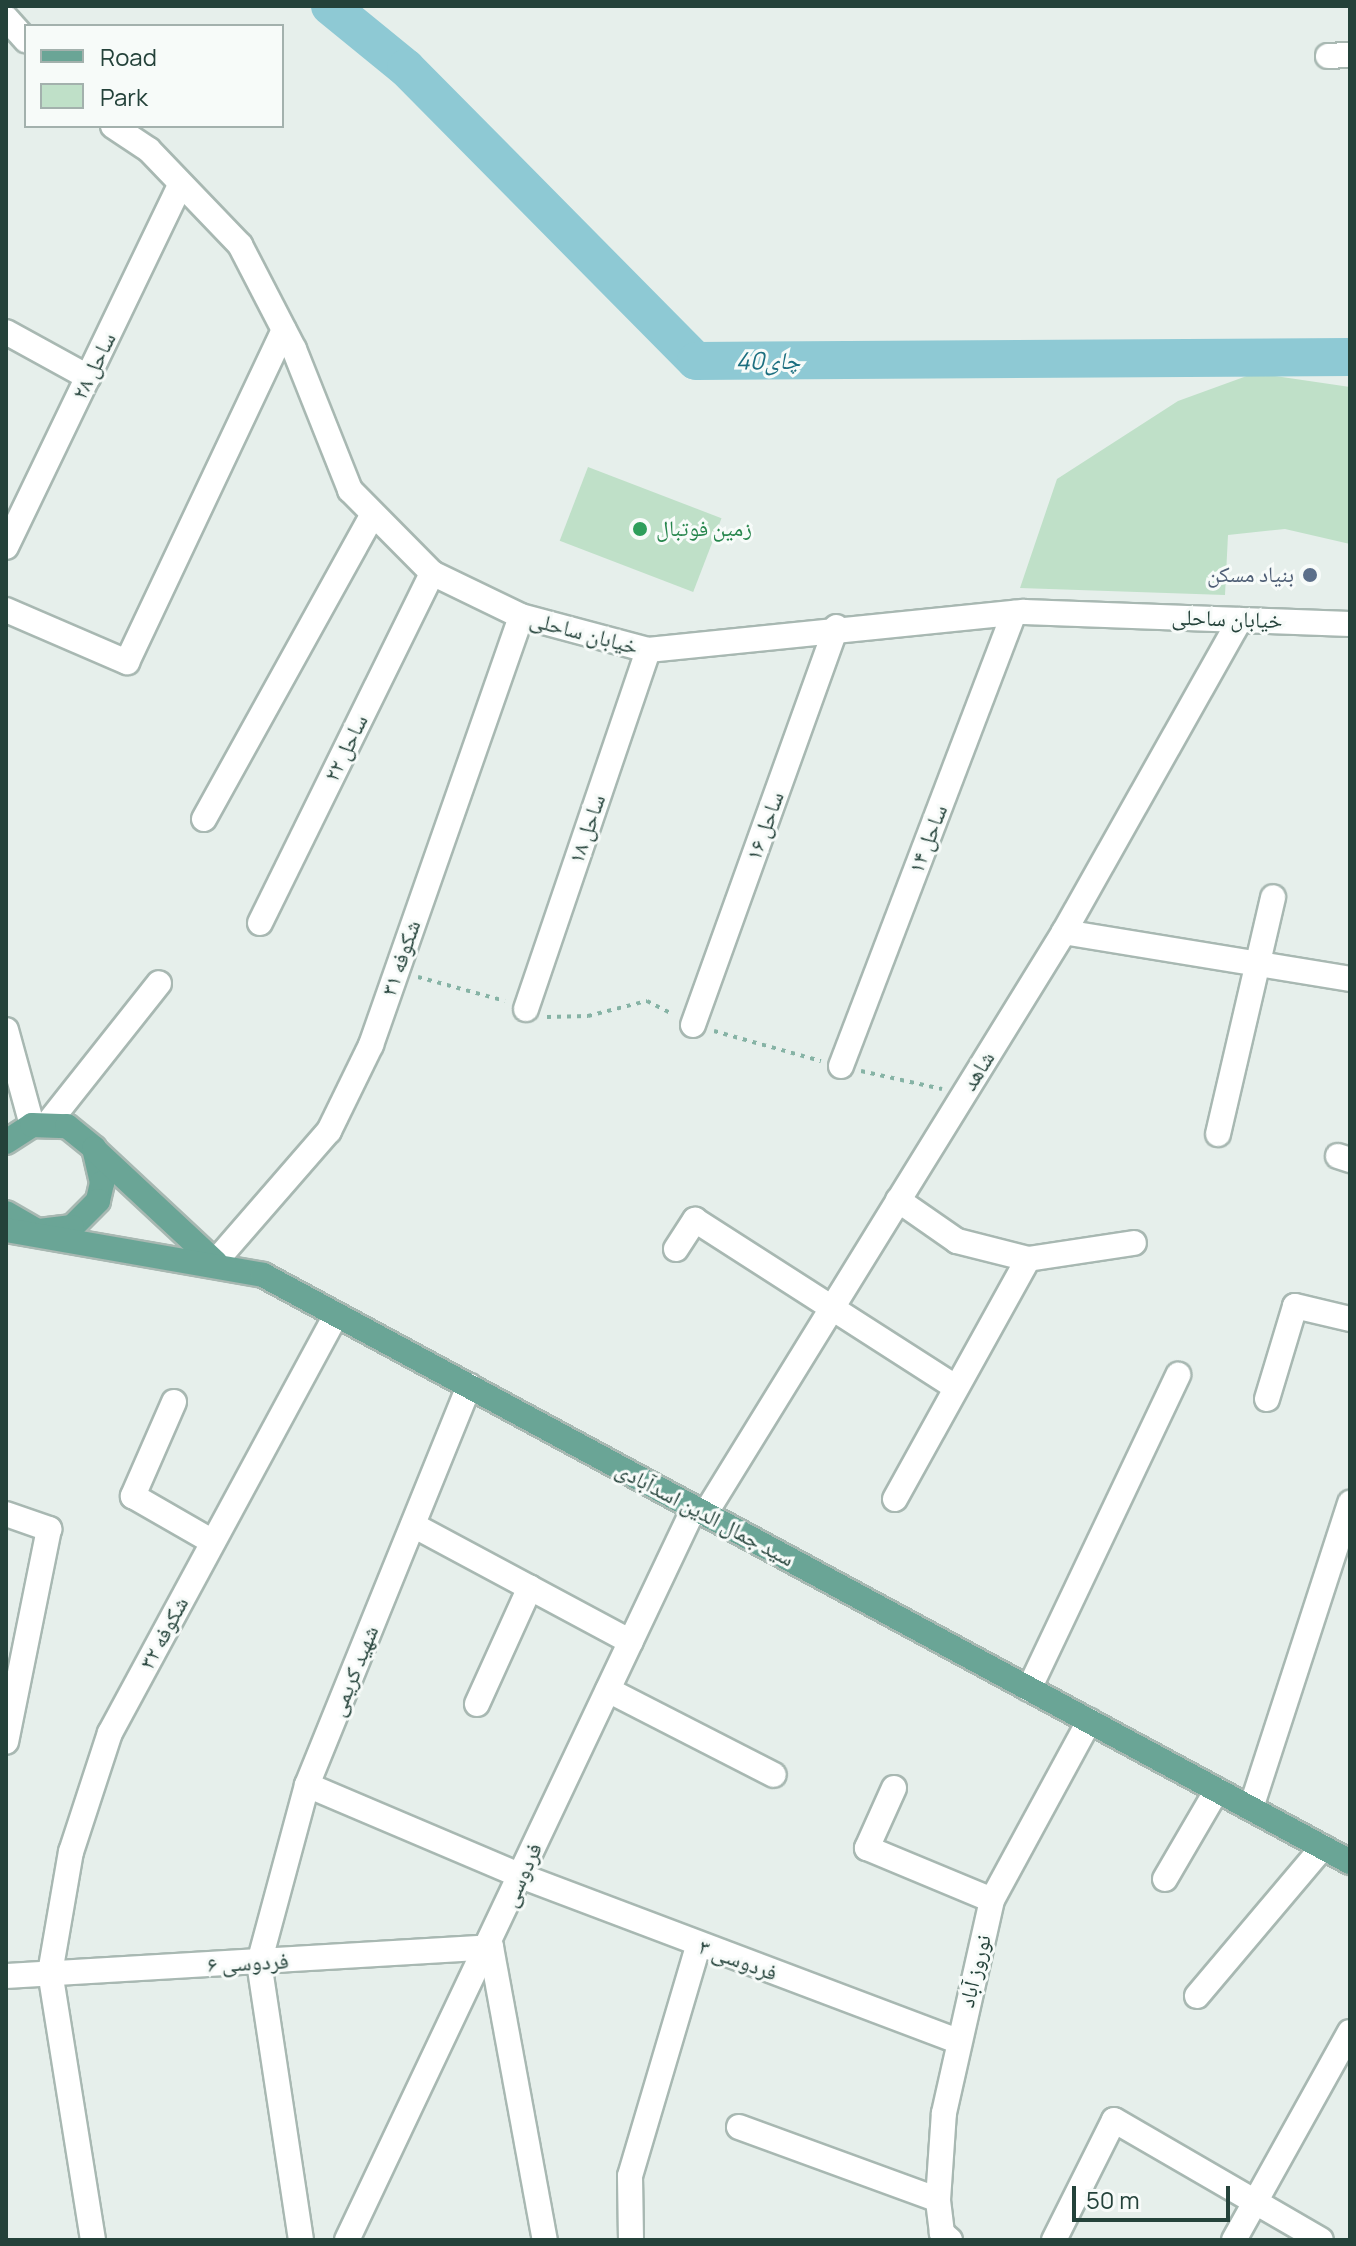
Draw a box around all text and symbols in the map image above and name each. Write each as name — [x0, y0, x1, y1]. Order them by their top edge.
legend — [24, 24, 284, 128]
text: Road — [100, 40, 157, 73]
text: Park — [100, 80, 148, 113]
street label: ساحل ۲۸ — [67, 328, 121, 404]
water label: 40چای — [735, 345, 801, 375]
place label: زمین فوتبال — [656, 516, 752, 542]
marker: زمین فوتبال — [631, 520, 649, 538]
place label: بنیاد مسکن — [1207, 562, 1294, 588]
marker: بنیاد مسکن — [1301, 566, 1319, 584]
street label: خیابان ساحلی — [1171, 604, 1283, 634]
street label: خیابان ساحلی — [527, 606, 641, 660]
street label: ساحل ۲۲ — [319, 710, 373, 786]
street label: ساحل ۱۶ — [740, 788, 790, 864]
street label: ساحل ۱۸ — [563, 791, 611, 867]
street label: ساحل ۱۴ — [903, 801, 953, 877]
street label: شکوفه ۳۱ — [376, 917, 426, 999]
street label: شاهد — [956, 1046, 1000, 1096]
street label: سید جمال الدین اسدآبادی — [611, 1456, 799, 1572]
street label: شکوفه ۳۲ — [134, 1592, 194, 1674]
street label: شهید کریمی — [324, 1622, 384, 1720]
street label: فردوسی — [496, 1839, 548, 1911]
street label: نوروز آباد — [953, 1932, 997, 2010]
street label: فردوسی ۳ — [695, 1934, 781, 1986]
street label: فردوسی ۶ — [207, 1948, 289, 1978]
scale bar — [1076, 2170, 1234, 2220]
text: 50 m — [1086, 2183, 1140, 2216]

